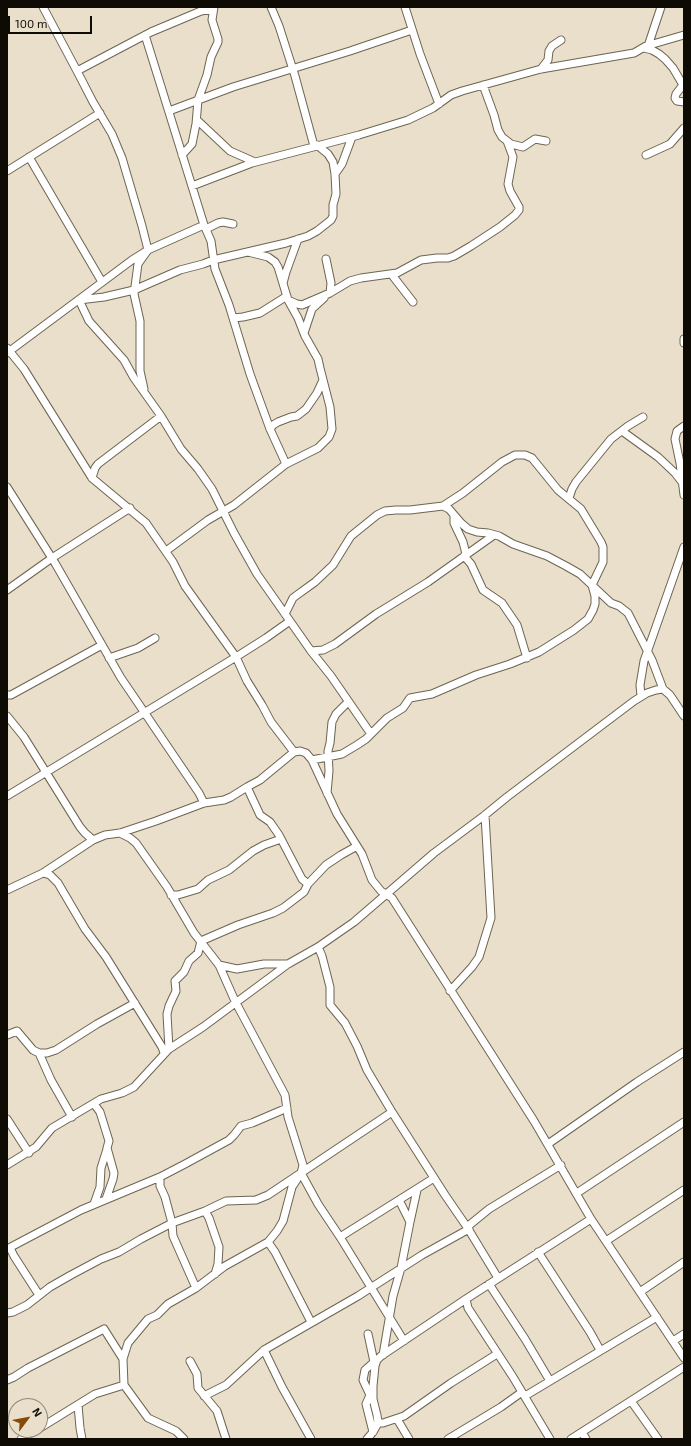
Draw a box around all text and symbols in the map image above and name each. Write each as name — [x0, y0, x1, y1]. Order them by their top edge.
scale bar — [10, 8, 94, 34]
text: 100 m — [15, 16, 47, 30]
north arrow — [8, 1398, 48, 1438]
text: N — [30, 1405, 45, 1419]

